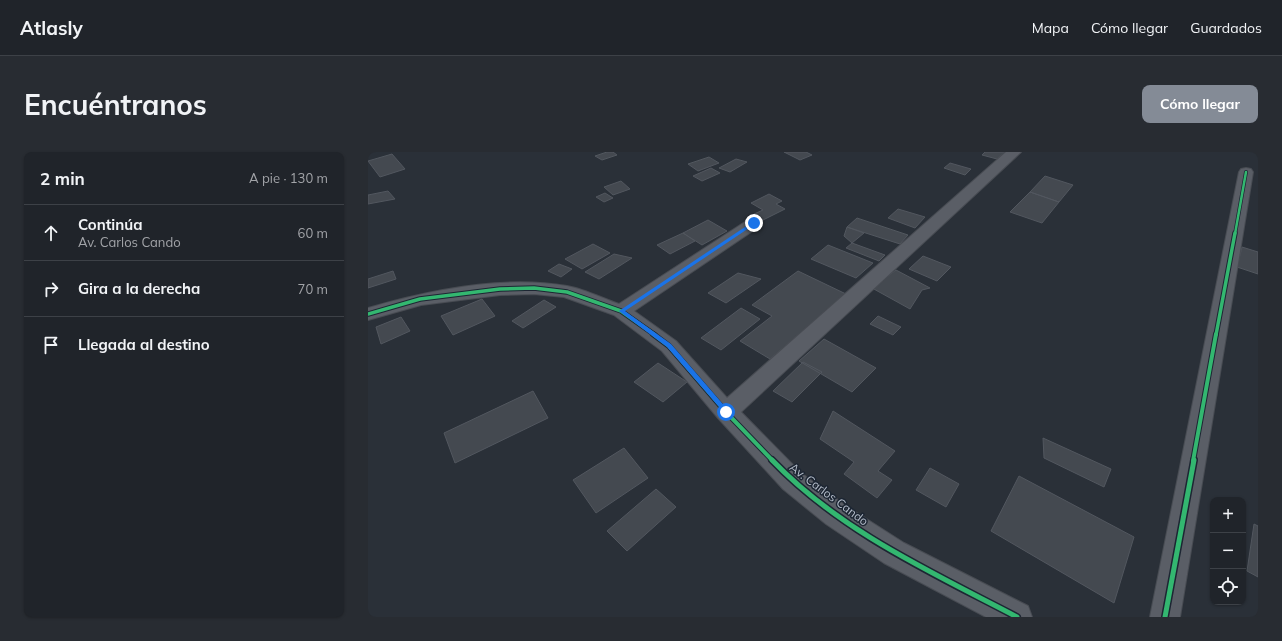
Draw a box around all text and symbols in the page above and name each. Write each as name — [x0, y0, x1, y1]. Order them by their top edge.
text: Atlasly — [20, 16, 83, 40]
text: Mapa — [1032, 19, 1069, 37]
text: Cómo llegar — [1091, 19, 1168, 37]
text: Guardados — [1190, 19, 1262, 37]
button: Cómo llegar — [1142, 85, 1258, 123]
text: Encuéntranos — [24, 87, 207, 122]
text: 2 min — [40, 168, 85, 189]
text: A pie · 130 m — [249, 170, 328, 186]
route end — [745, 214, 763, 232]
text: Continúa — [78, 215, 143, 234]
icon: ahead — [40, 222, 62, 244]
text: 60 m — [298, 225, 328, 241]
text: Av. Carlos Cando — [78, 234, 181, 250]
icon: right — [40, 278, 62, 300]
text: Gira a la derecha — [78, 279, 200, 298]
text: 70 m — [298, 281, 328, 297]
icon: arrive — [40, 334, 62, 356]
text: Llegada al destino — [78, 335, 210, 354]
route start — [717, 403, 735, 421]
street label: Av. Carlos Cando — [787, 459, 871, 529]
map controls — [1210, 497, 1246, 605]
button: + — [1210, 497, 1246, 533]
button: − — [1210, 533, 1246, 569]
button: locate — [1210, 569, 1246, 605]

